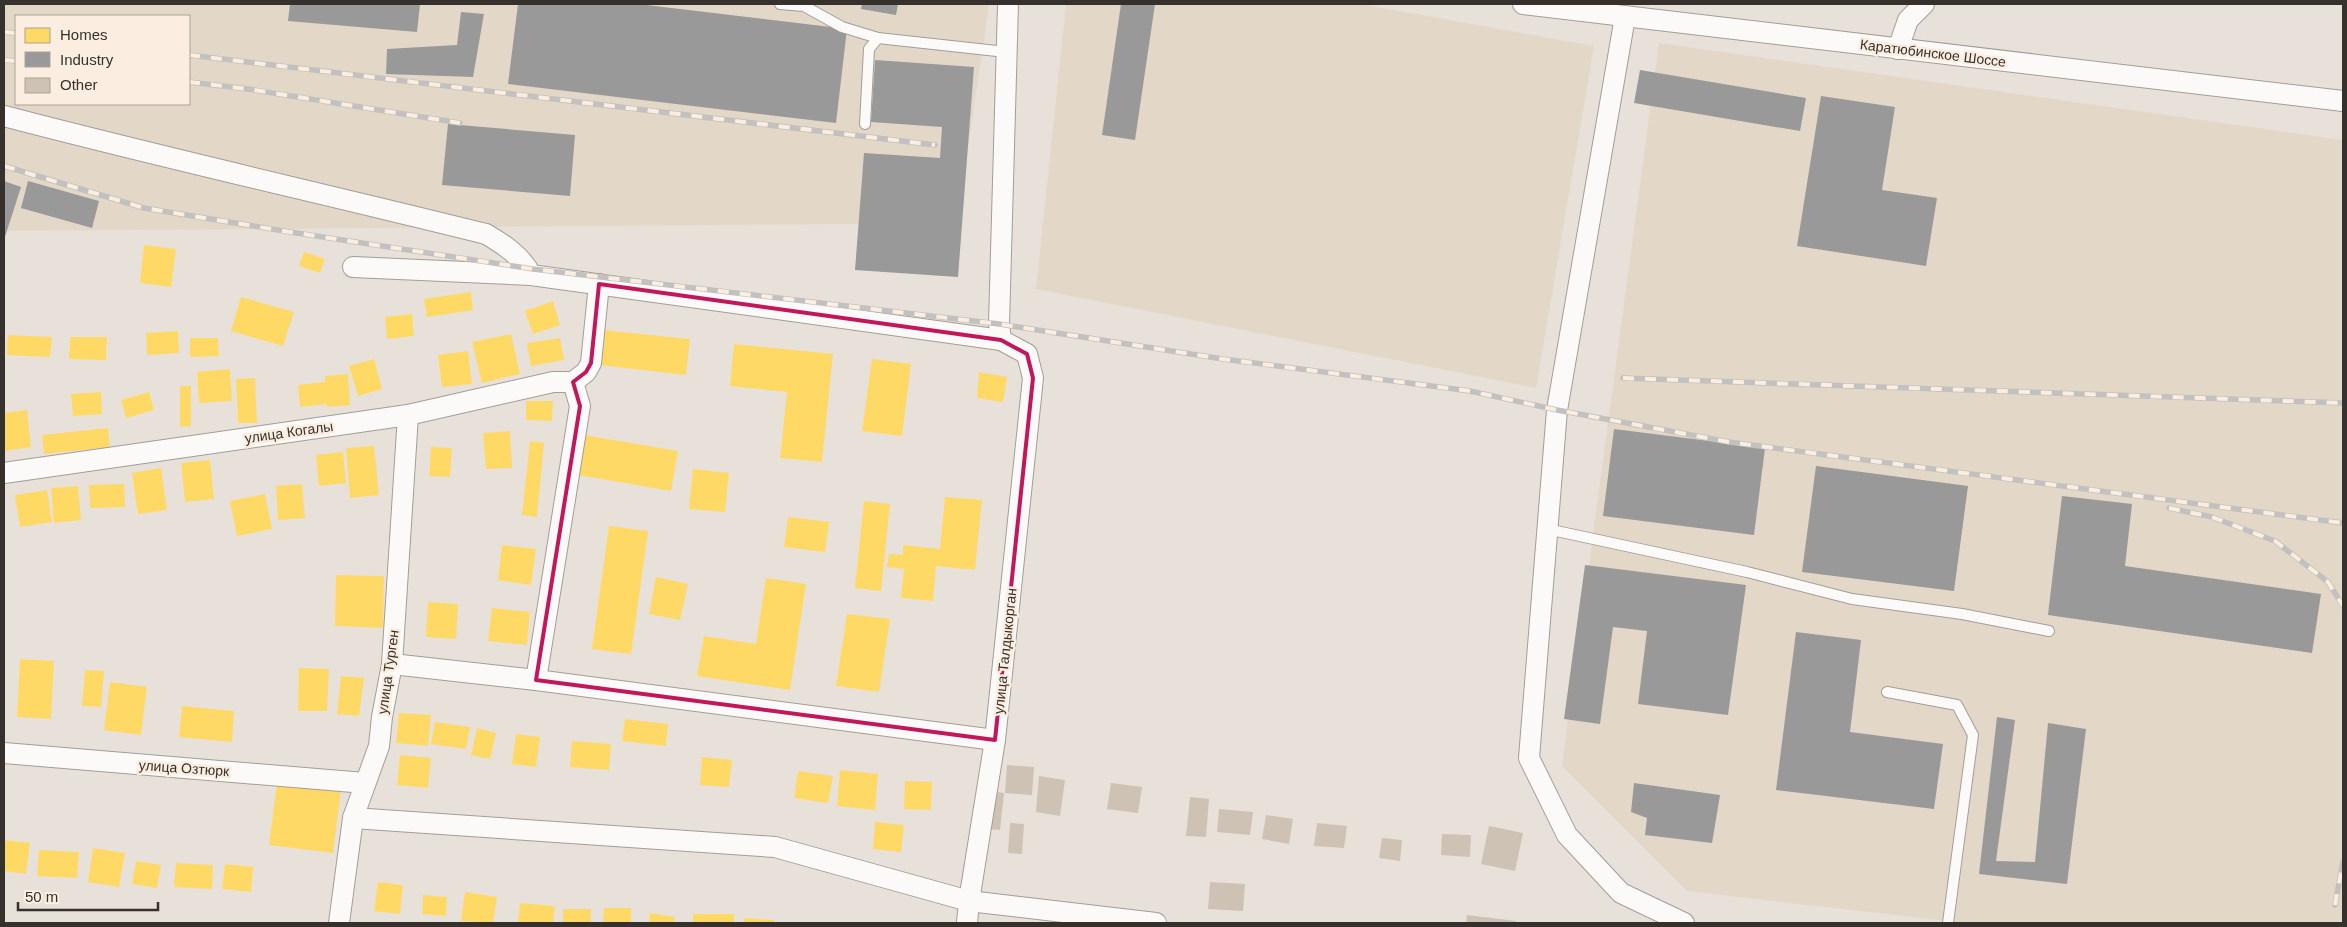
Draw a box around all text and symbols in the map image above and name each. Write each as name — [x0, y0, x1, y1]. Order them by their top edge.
legend — [15, 15, 190, 105]
text: Homes — [60, 26, 108, 43]
street label: Каратюбинское Шоссе — [1859, 36, 2007, 70]
text: Industry — [60, 51, 114, 68]
text: Other — [60, 76, 98, 93]
street label: улица Когалы — [244, 418, 334, 446]
street label: улица Талдыкорган — [990, 587, 1020, 715]
street label: улица Турген — [374, 629, 402, 715]
street label: улица Озтюрк — [138, 757, 231, 779]
scale bar — [18, 880, 158, 912]
text: 50 m — [25, 888, 58, 905]

